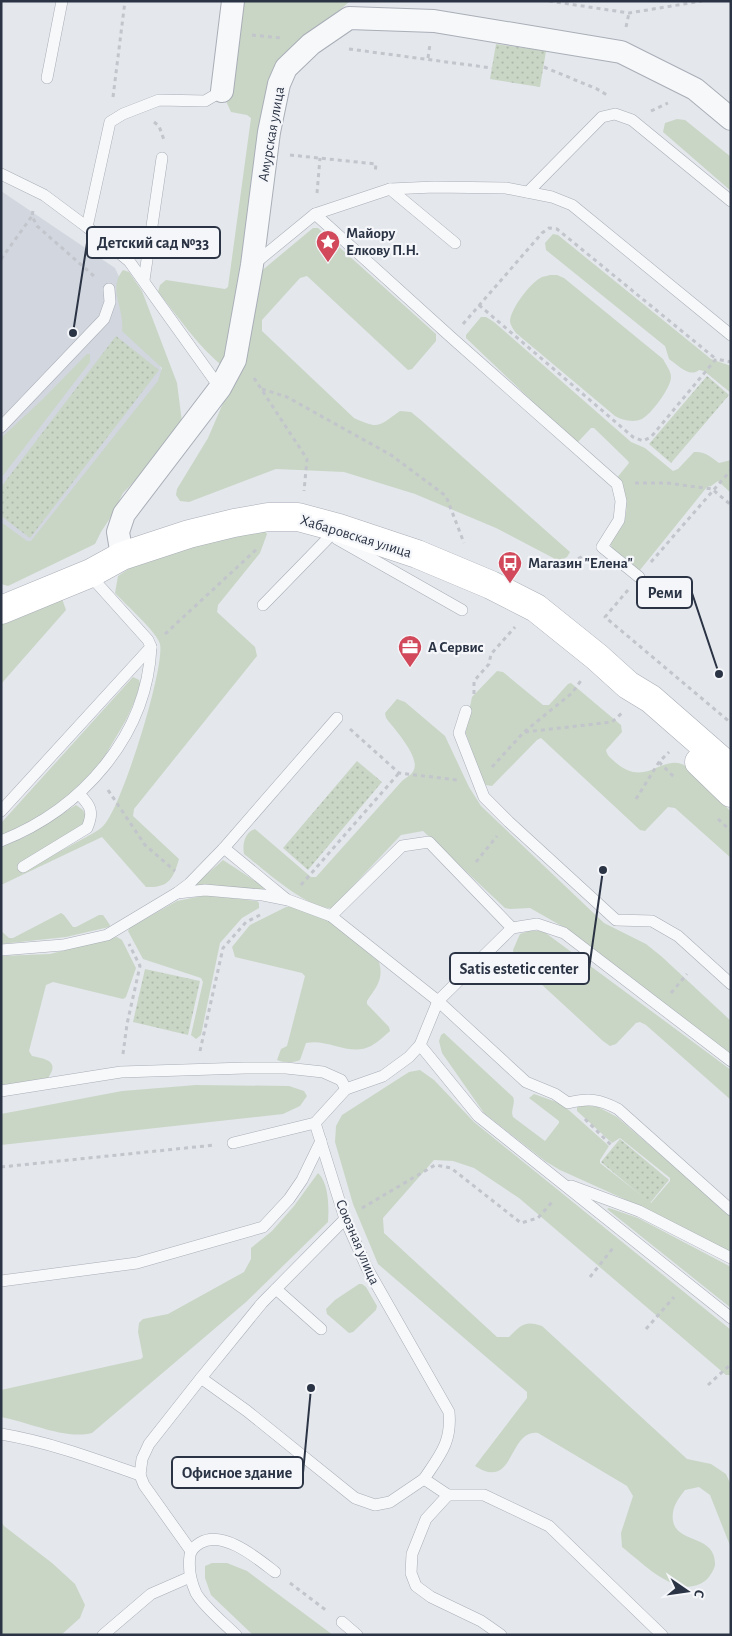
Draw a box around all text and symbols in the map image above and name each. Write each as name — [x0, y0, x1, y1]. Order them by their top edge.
street label: Амурская улица — [256, 85, 287, 183]
place label: Майору Елкову П.Н. — [346, 226, 419, 258]
callout: Детский сад №33 — [87, 227, 220, 258]
place icon: Майору Елкову П.Н. — [315, 229, 341, 263]
text: Детский сад №33 — [97, 235, 209, 251]
street label: Хабаровская улица — [298, 512, 414, 561]
bus stop icon: Магазин "Елена" — [497, 550, 523, 584]
place label: Магазин "Елена" — [528, 556, 633, 571]
callout: Реми — [637, 577, 692, 608]
text: Реми — [648, 585, 682, 601]
office icon: А Сервис — [397, 634, 423, 668]
place label: А Сервис — [428, 640, 484, 655]
callout: Satis estetic center — [450, 953, 589, 984]
text: Satis estetic center — [460, 961, 579, 977]
street label: Союзная улица — [333, 1197, 382, 1287]
callout: Офисное здание — [172, 1457, 303, 1488]
text: Офисное здание — [182, 1465, 292, 1481]
north arrow — [662, 1566, 712, 1616]
text: С — [691, 1588, 706, 1599]

